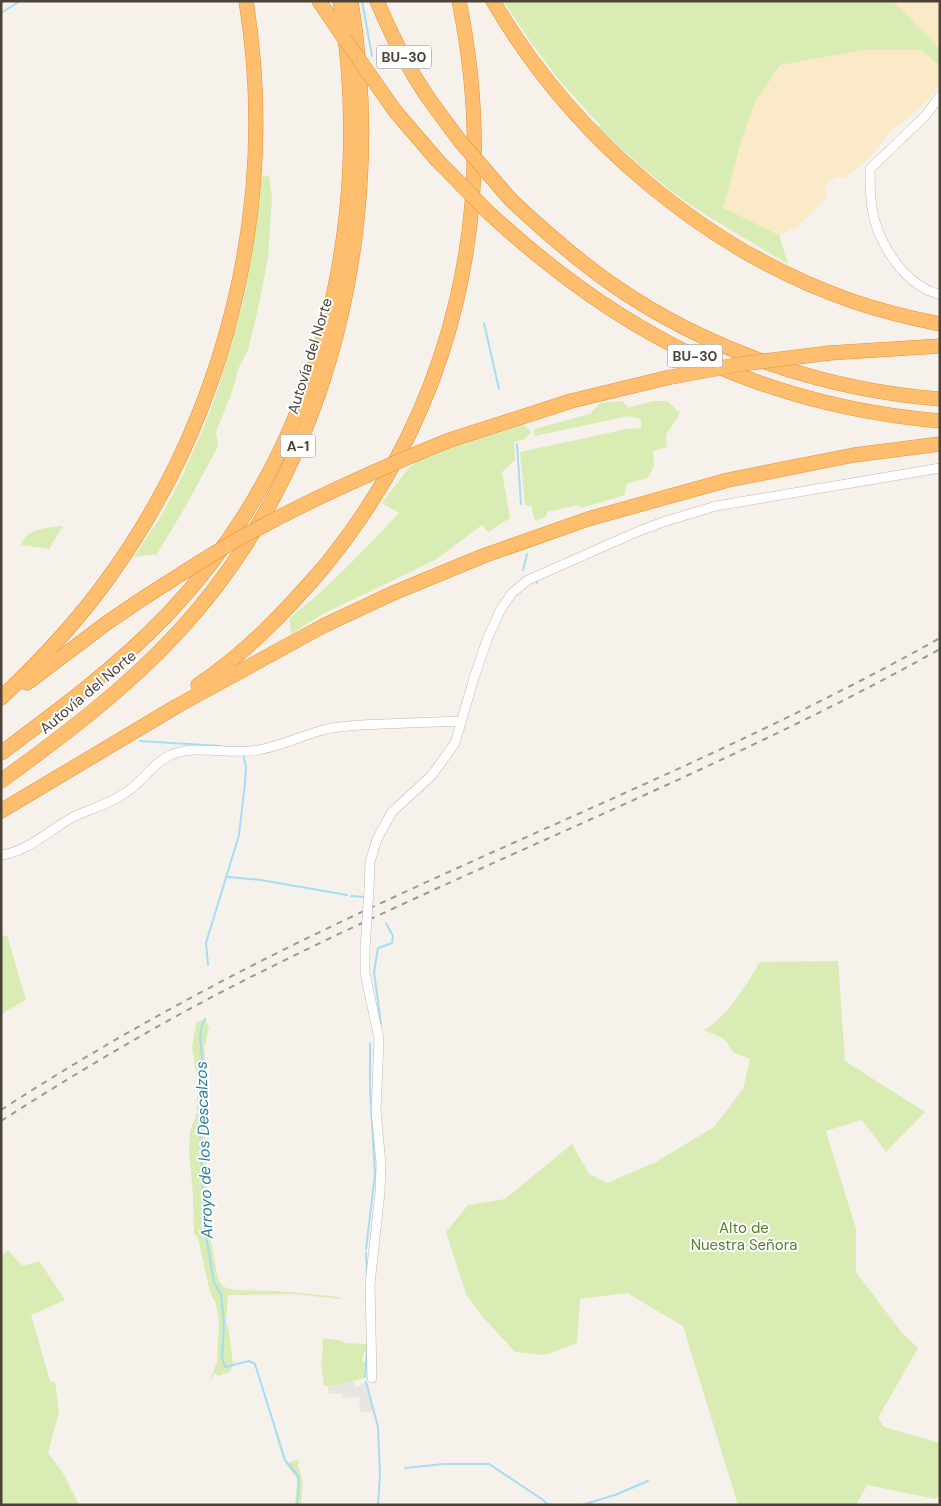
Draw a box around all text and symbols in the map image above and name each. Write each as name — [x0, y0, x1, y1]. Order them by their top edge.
road number: BU-30 — [376, 46, 432, 68]
street label: Autovía del Norte — [283, 296, 337, 416]
road number: BU-30 — [668, 344, 722, 368]
road number: A-1 — [280, 434, 316, 458]
street label: Autovía del Norte — [36, 646, 140, 738]
water label: Arroyo de los Descalzos — [190, 1061, 218, 1240]
park label: Alto de Nuestra Señora — [691, 1218, 797, 1255]

